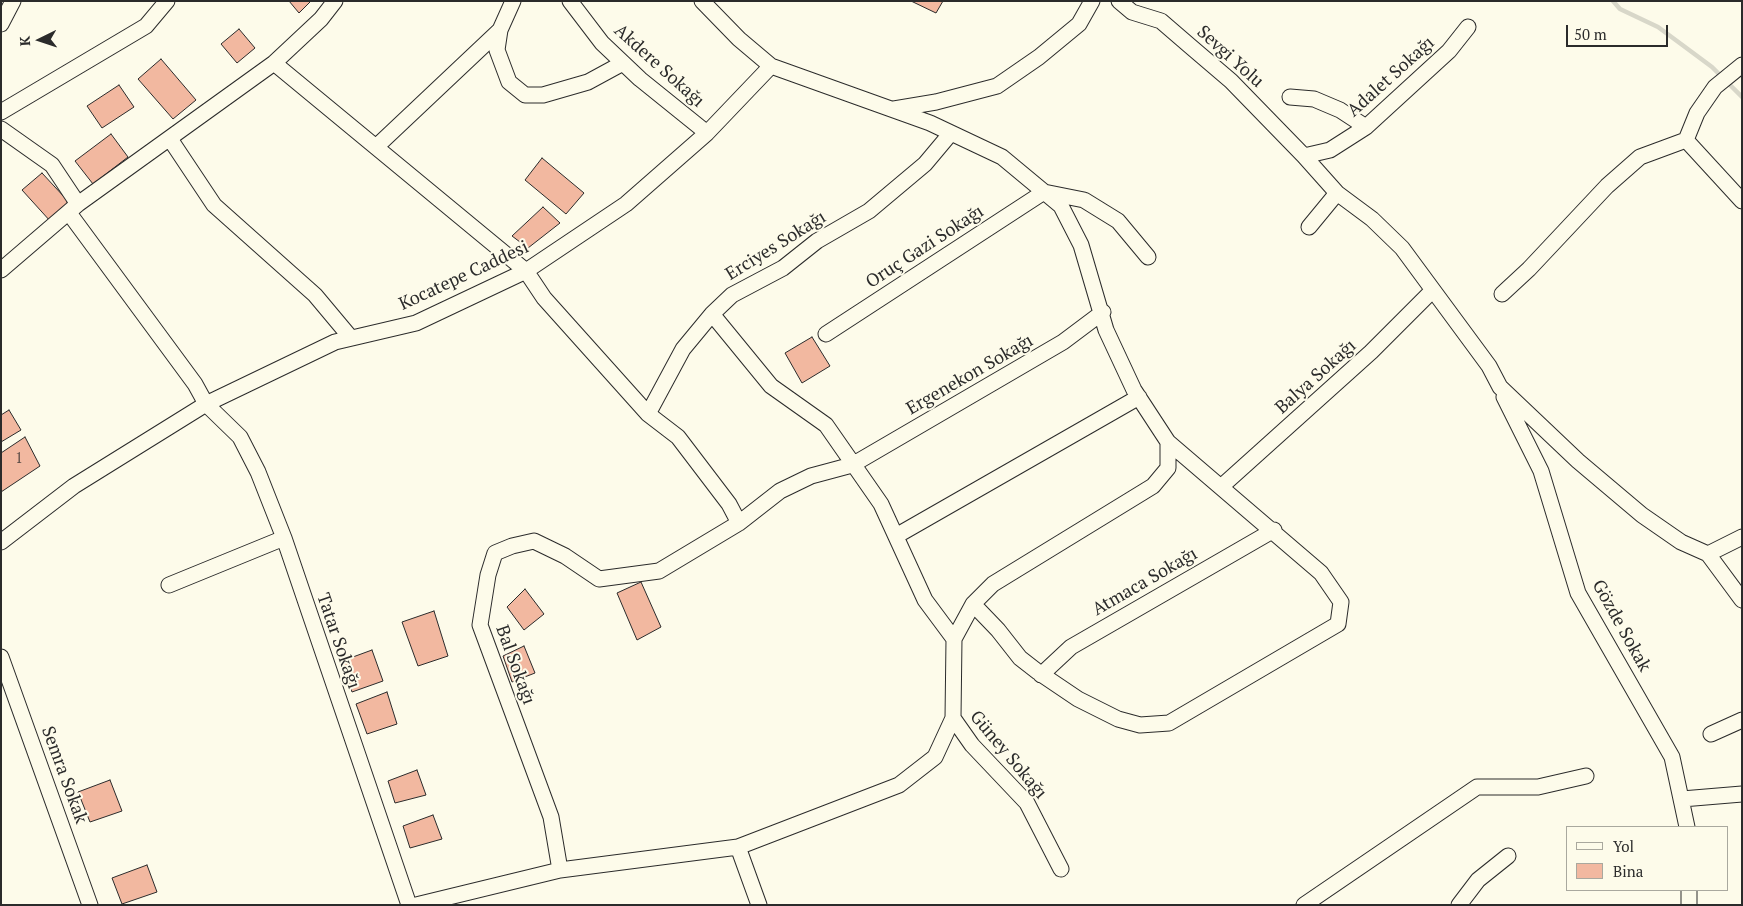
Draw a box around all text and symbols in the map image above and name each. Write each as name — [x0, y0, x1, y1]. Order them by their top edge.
north arrow — [15, 15, 65, 65]
scale bar — [1568, 15, 1670, 47]
street label: Akdere Sokağı — [609, 20, 709, 112]
street label: Sevgi Yolu — [1192, 22, 1268, 92]
text: 50 m — [1574, 24, 1607, 44]
street label: Adalet Sokağı — [1343, 32, 1439, 122]
text: K — [15, 35, 34, 47]
street label: Oruç Gazi Sokağı — [862, 201, 988, 293]
street label: Erciyes Sokağı — [722, 207, 830, 285]
street label: Kocatepe Caddesi — [396, 237, 532, 315]
street label: Ergenekon Sokağı — [903, 330, 1037, 420]
street label: Balya Sokağı — [1271, 335, 1361, 419]
house number: 1 — [15, 450, 23, 468]
street label: Atmaca Sokağı — [1089, 543, 1201, 621]
street label: Gözde Sokak — [1587, 576, 1655, 676]
street label: Tatar Sokağı — [312, 590, 364, 692]
street label: Bal Sokağı — [491, 622, 539, 708]
street label: Güney Sokağı — [965, 707, 1051, 803]
street label: Semra Sokak — [36, 723, 92, 827]
legend — [1566, 826, 1728, 891]
text: Yol — [1613, 836, 1634, 856]
text: Bina — [1613, 861, 1643, 881]

